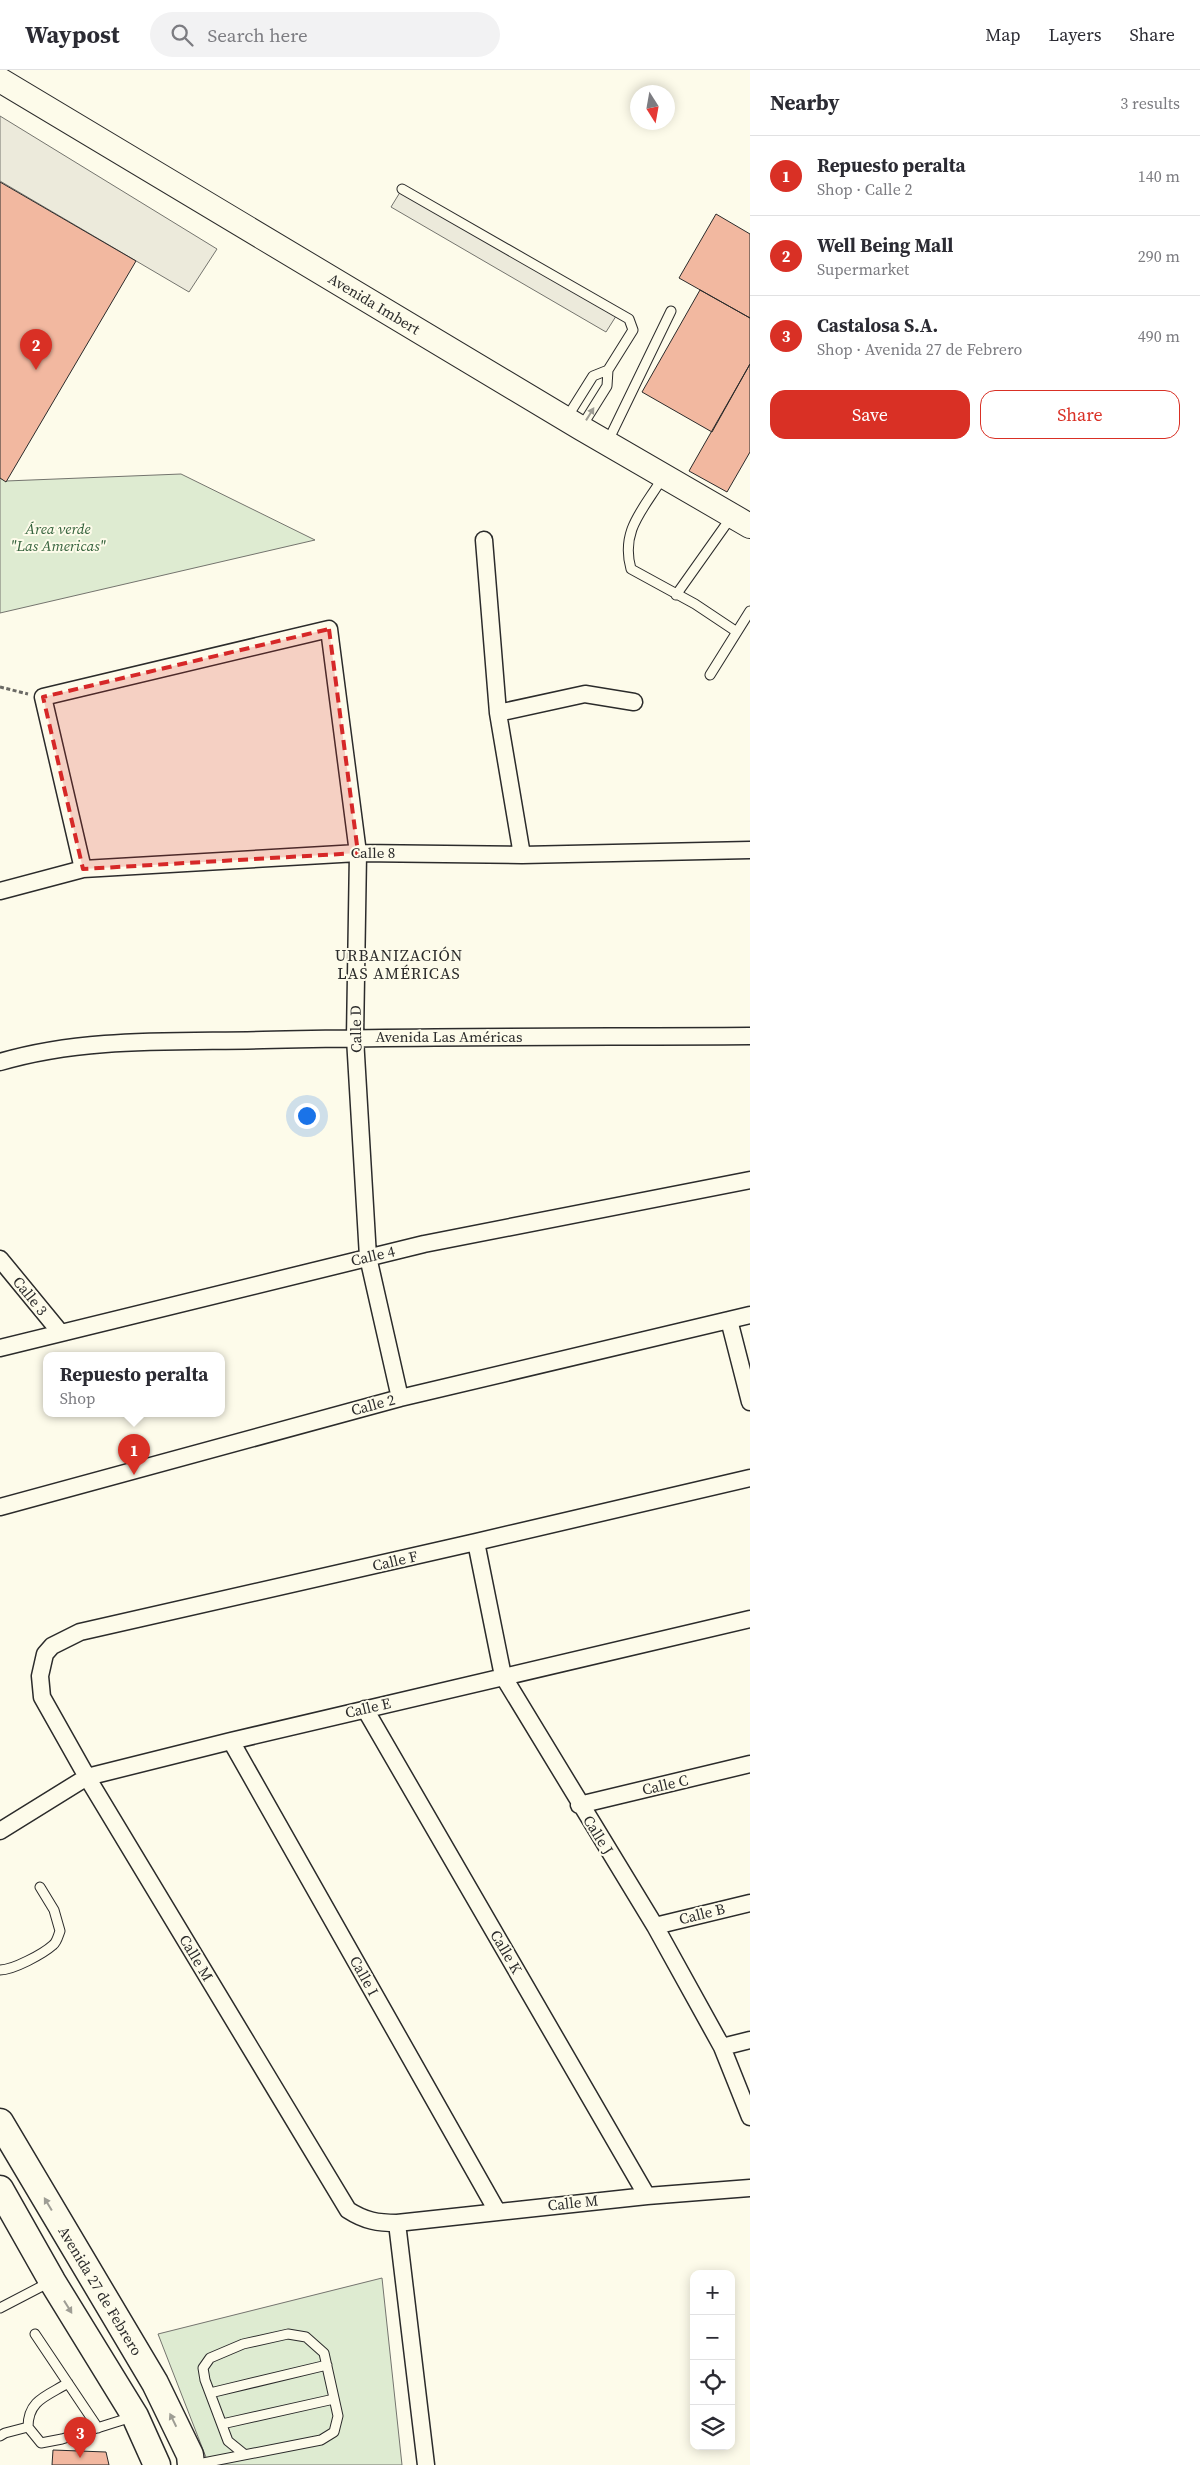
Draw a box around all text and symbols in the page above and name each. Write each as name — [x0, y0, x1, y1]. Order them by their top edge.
search box — [150, 12, 500, 57]
text: Waypost — [25, 18, 120, 51]
icon: search — [168, 21, 196, 49]
text: Search here — [208, 22, 308, 48]
text: Map — [985, 22, 1020, 47]
text: Layers — [1048, 22, 1101, 47]
text: Share — [1129, 22, 1175, 47]
north arrow — [630, 85, 675, 130]
text: Nearby — [770, 88, 840, 117]
text: 3 results — [1120, 92, 1180, 114]
text: Repuesto peralta — [817, 152, 966, 178]
text: 1 — [782, 165, 790, 187]
text: 140 m — [1138, 165, 1180, 187]
text: Shop · Calle 2 — [817, 178, 913, 200]
text: Well Being Mall — [817, 232, 953, 258]
text: 2 — [782, 245, 790, 267]
text: 290 m — [1138, 245, 1180, 267]
text: Supermarket — [817, 258, 909, 280]
street label: Avenida Imbert — [324, 268, 424, 339]
text: Castalosa S.A. — [817, 312, 938, 338]
text: 3 — [782, 325, 790, 347]
text: 490 m — [1138, 325, 1180, 347]
pin: 2 — [20, 329, 52, 370]
text: Shop · Avenida 27 de Febrero — [817, 338, 1022, 360]
button: Save — [770, 390, 970, 439]
button: Share — [980, 390, 1180, 439]
one-way arrow — [585, 407, 595, 420]
park label: Área verde "Las Americas" — [10, 518, 107, 556]
street label: Calle 8 — [351, 842, 395, 863]
district label: URBANIZACIÓN LAS AMÉRICAS — [335, 944, 463, 984]
street label: Calle D — [345, 1005, 366, 1053]
street label: Avenida Las Américas — [375, 1026, 523, 1047]
your location — [294, 1103, 320, 1129]
street label: Calle 4 — [349, 1240, 398, 1271]
street label: Calle 3 — [8, 1272, 53, 1320]
popup — [43, 1352, 225, 1417]
text: Repuesto peralta — [60, 1361, 208, 1387]
text: Shop — [60, 1387, 95, 1409]
street label: Calle 2 — [349, 1389, 397, 1420]
pin: 1 — [118, 1434, 150, 1475]
street label: Calle F — [370, 1545, 420, 1576]
street label: Calle E — [343, 1692, 393, 1723]
street label: Calle C — [640, 1769, 690, 1800]
street label: Calle J — [578, 1811, 619, 1859]
street label: Calle B — [677, 1898, 727, 1929]
street label: Calle K — [486, 1926, 527, 1977]
street label: Calle M — [174, 1931, 218, 1985]
street label: Calle I — [345, 1952, 384, 2000]
street label: Calle M — [547, 2189, 599, 2216]
one-way arrow — [44, 2197, 53, 2210]
street label: Avenida 27 de Febrero — [53, 2222, 147, 2359]
map controls — [690, 2270, 735, 2450]
button: + — [690, 2270, 735, 2315]
one-way arrow — [63, 2300, 73, 2313]
button: − — [690, 2315, 735, 2360]
button: locate — [690, 2360, 735, 2405]
button: layers — [690, 2405, 735, 2450]
one-way arrow — [169, 2413, 177, 2427]
pin: 3 — [64, 2417, 96, 2458]

